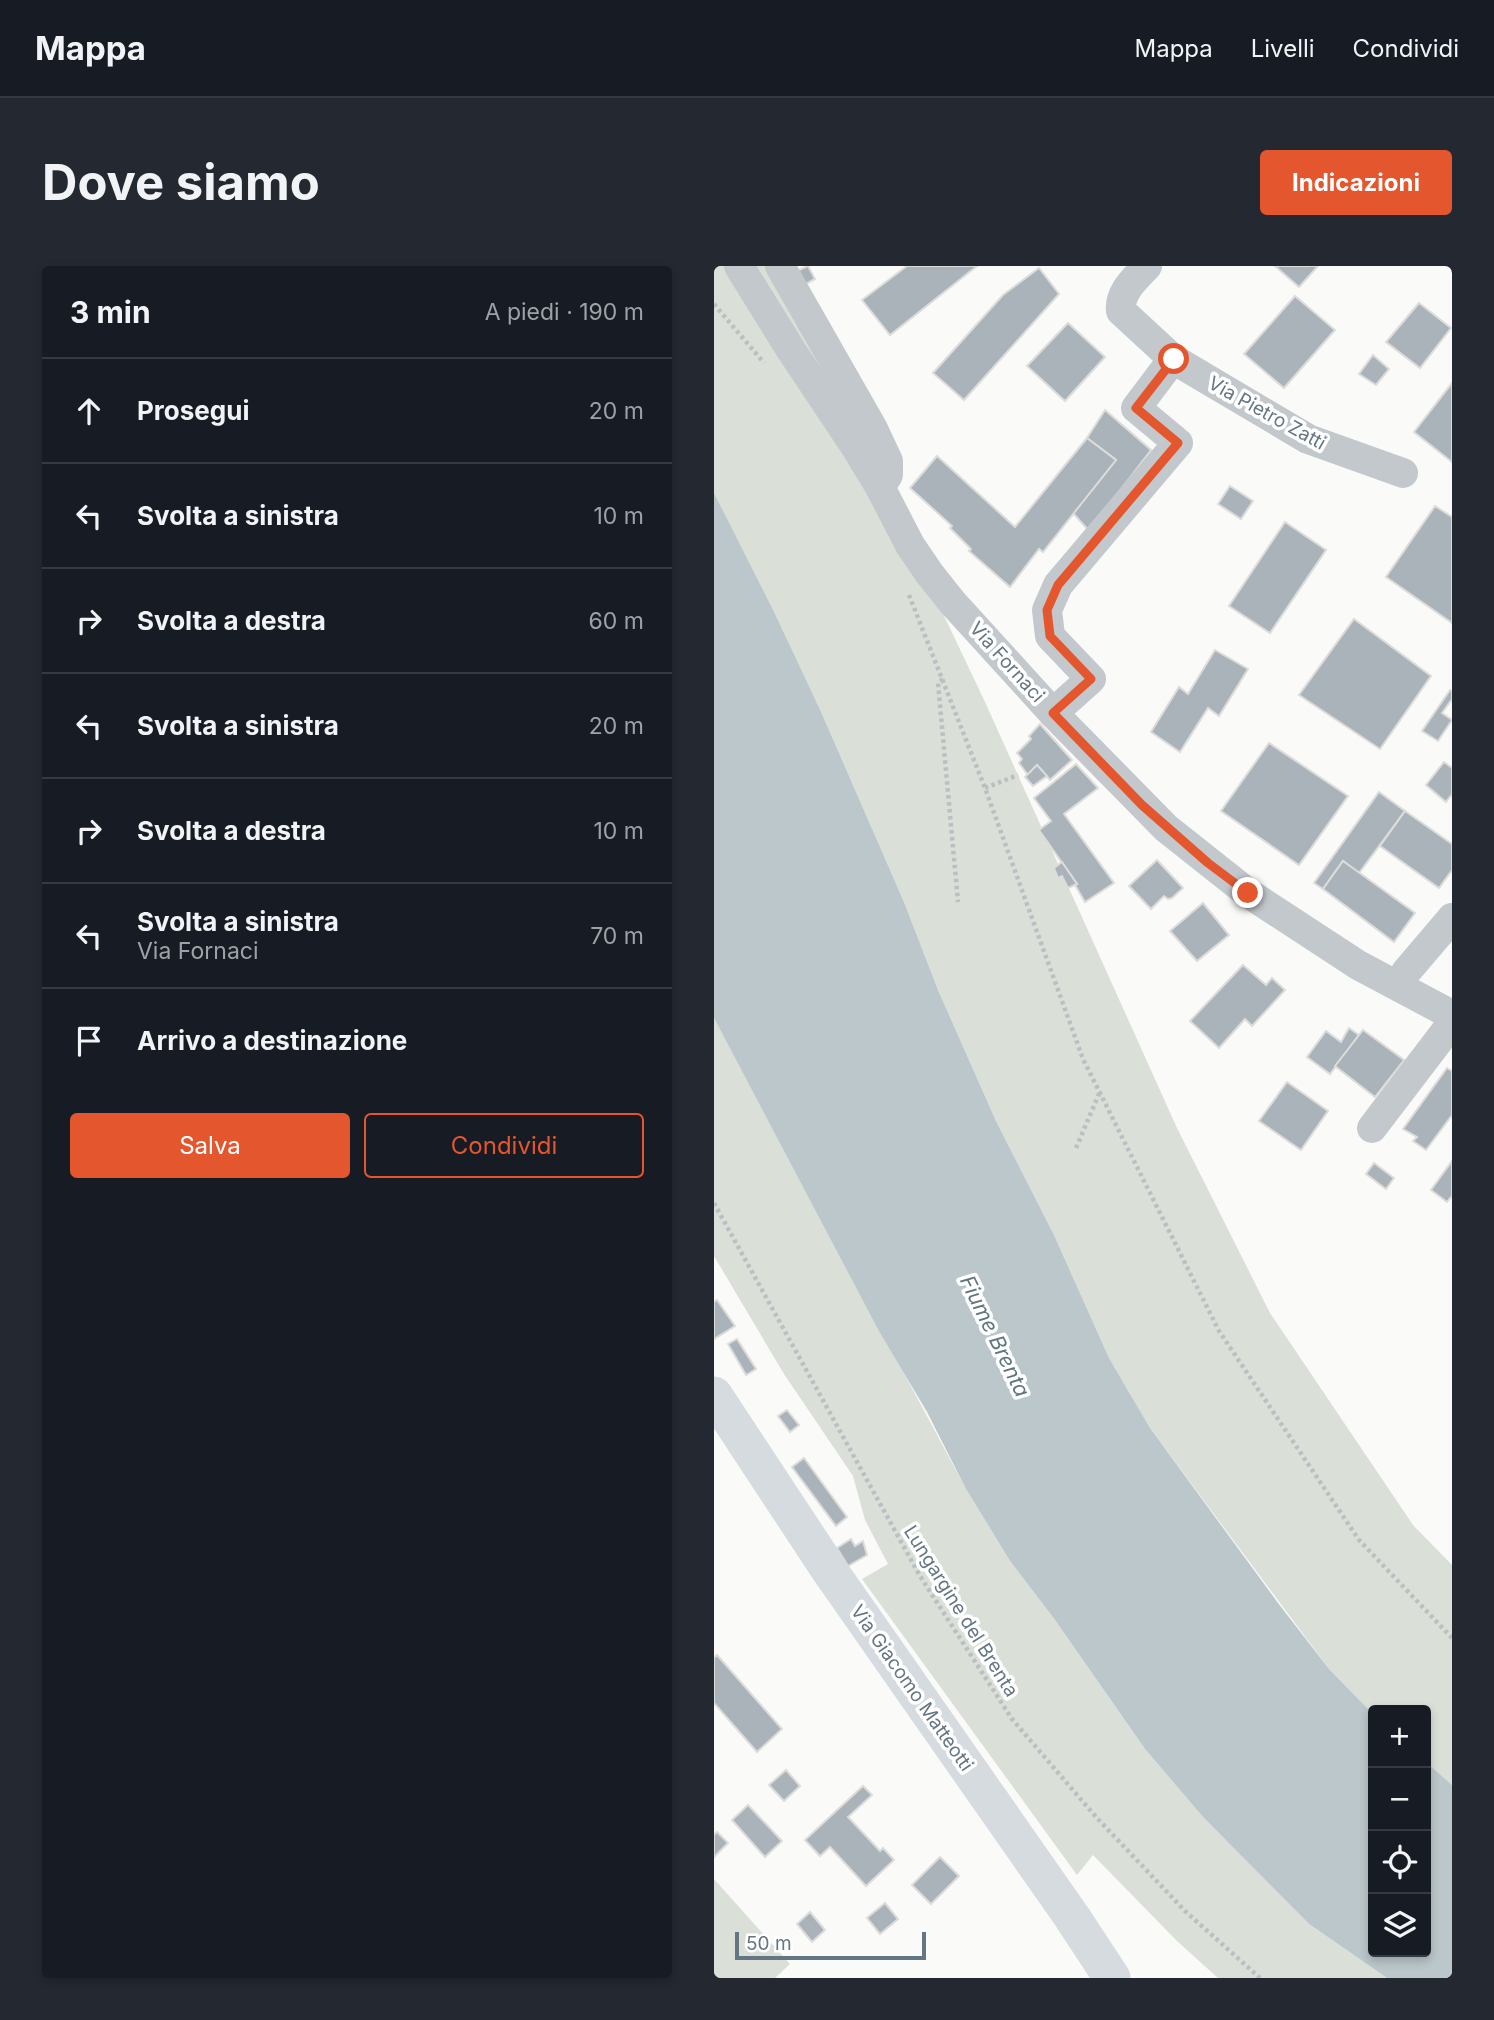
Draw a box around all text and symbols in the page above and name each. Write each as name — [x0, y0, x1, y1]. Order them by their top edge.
text: Mappa — [35, 28, 146, 68]
text: Mappa — [1134, 34, 1213, 63]
text: Livelli — [1251, 34, 1315, 63]
text: Condividi — [1353, 34, 1459, 63]
button: Indicazioni — [1260, 150, 1452, 215]
text: Dove siamo — [42, 153, 320, 212]
text: 3 min — [70, 294, 151, 330]
text: A piedi · 190 m — [485, 298, 644, 326]
route start — [1158, 343, 1189, 374]
street label: Via Pietro Zatti — [1204, 371, 1330, 455]
icon: ahead — [70, 392, 108, 430]
text: Prosegui — [137, 395, 249, 426]
text: 20 m — [589, 397, 644, 425]
icon: left — [70, 497, 108, 535]
text: Svolta a sinistra — [137, 500, 339, 531]
text: 10 m — [594, 502, 644, 530]
icon: right — [70, 602, 108, 640]
text: Svolta a destra — [137, 605, 326, 636]
text: 60 m — [589, 607, 644, 635]
street label: Via Fornaci — [965, 617, 1049, 707]
icon: left — [70, 707, 108, 745]
text: Svolta a sinistra — [137, 710, 339, 741]
text: 20 m — [589, 712, 644, 740]
icon: right — [70, 812, 108, 850]
text: Svolta a destra — [137, 815, 326, 846]
text: 10 m — [594, 817, 644, 845]
route end — [1232, 877, 1263, 908]
text: Svolta a sinistra — [137, 906, 339, 937]
icon: left — [70, 917, 108, 955]
text: 70 m — [590, 922, 644, 950]
text: Via Fornaci — [137, 937, 259, 965]
icon: arrive — [70, 1022, 108, 1060]
text: Arrivo a destinazione — [137, 1025, 407, 1056]
button: Salva — [70, 1113, 350, 1178]
button: Condividi — [364, 1113, 644, 1178]
water label: Fiume Brenta — [955, 1271, 1035, 1401]
street label: Lungargine del Brenta — [899, 1521, 1023, 1701]
street label: Via Giacomo Matteotti — [846, 1601, 978, 1775]
map controls — [1368, 1705, 1431, 1957]
button: + — [1368, 1705, 1431, 1768]
button: − — [1368, 1768, 1431, 1831]
button: locate — [1368, 1831, 1431, 1894]
button: layers — [1368, 1894, 1431, 1957]
scale bar — [735, 1929, 926, 1961]
text: 50 m — [746, 1932, 792, 1955]

